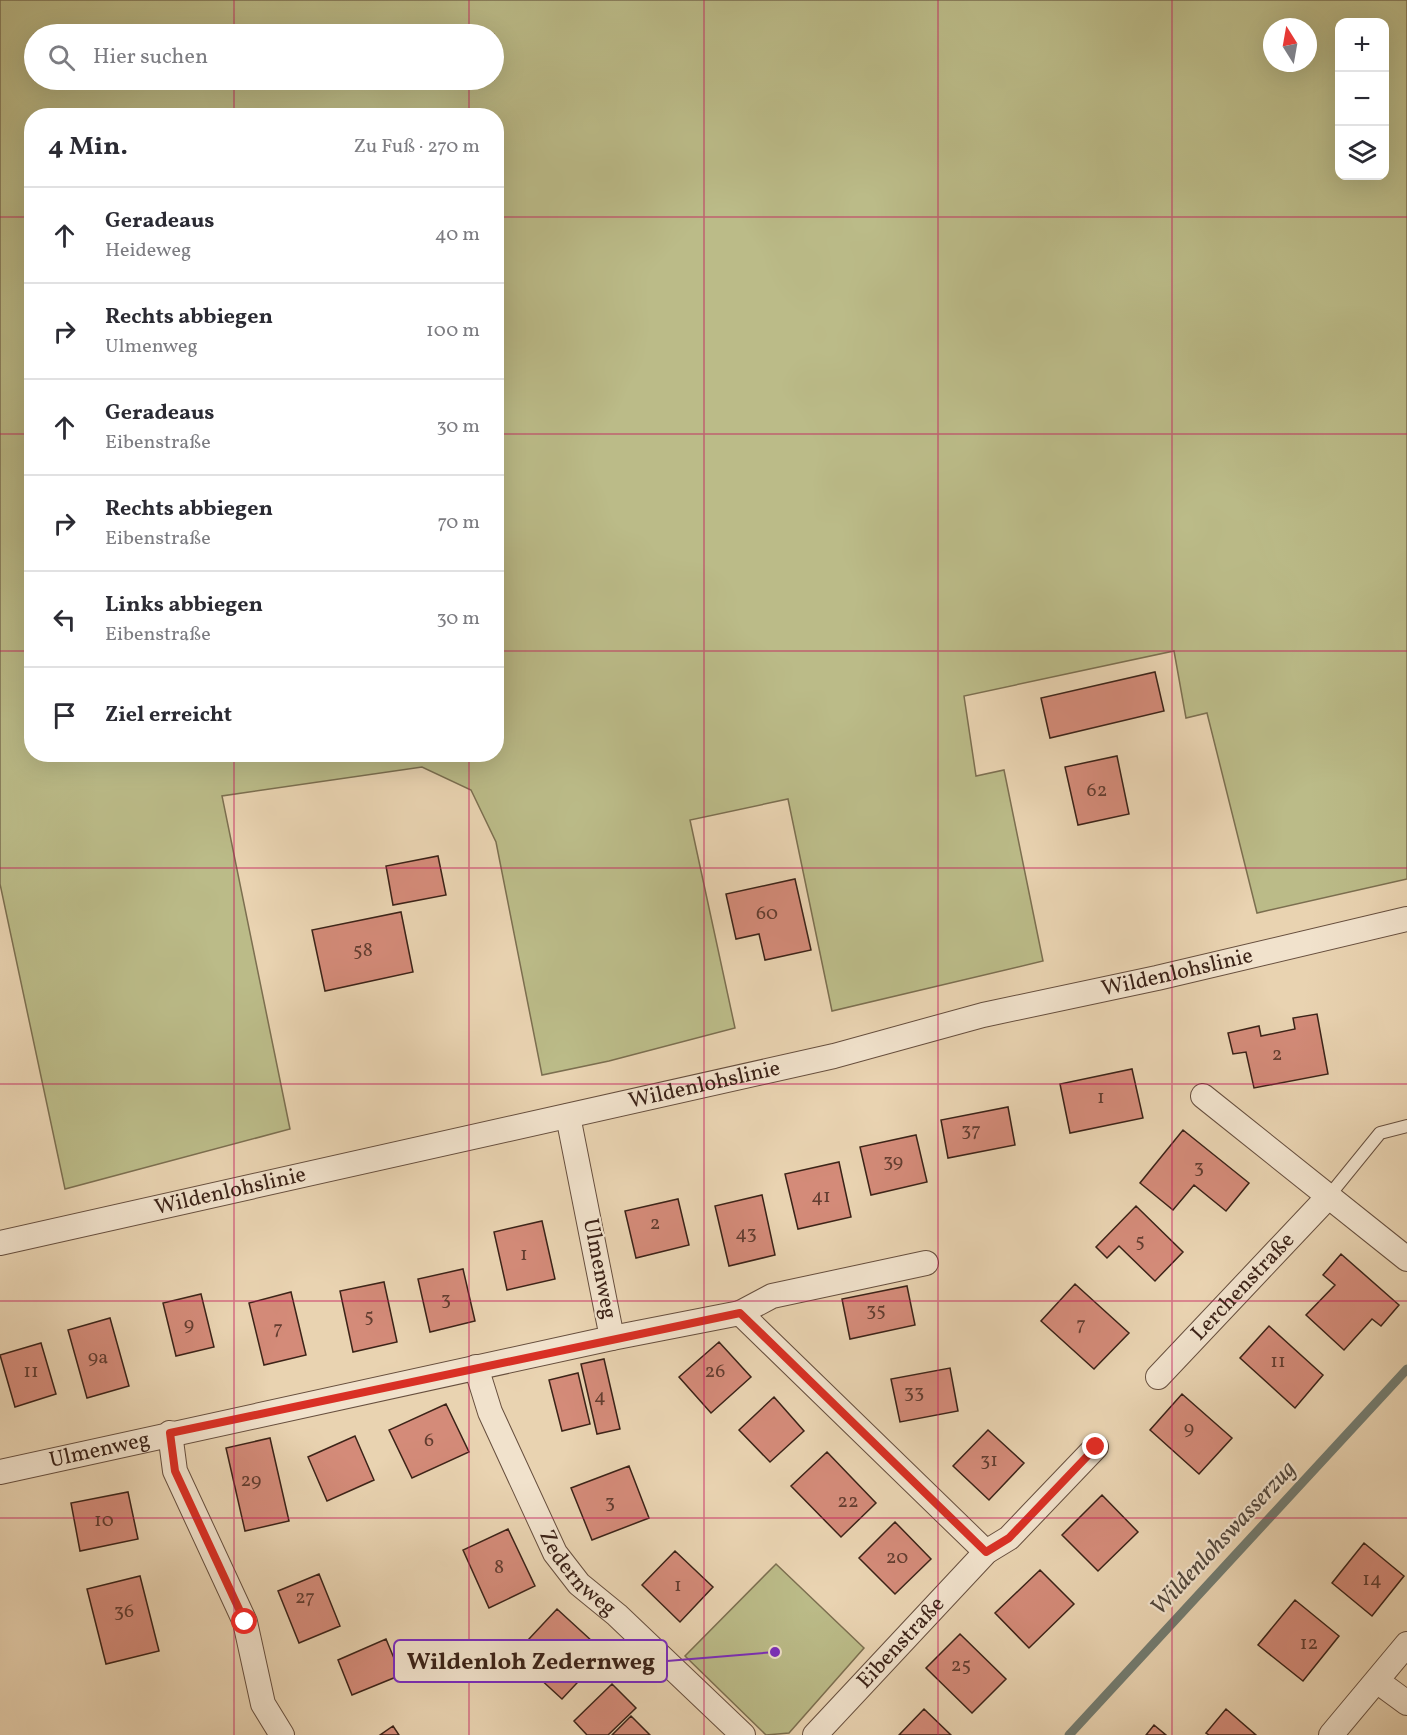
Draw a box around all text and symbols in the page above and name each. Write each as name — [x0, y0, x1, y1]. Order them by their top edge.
north arrow — [1263, 18, 1317, 72]
map controls — [1335, 18, 1389, 180]
button: + — [1335, 18, 1389, 72]
search box — [24, 24, 504, 90]
icon: search — [45, 41, 78, 74]
text: Hier suchen — [93, 42, 208, 73]
button: − — [1335, 72, 1389, 126]
button: layers — [1335, 126, 1389, 180]
text: 4 Min. — [48, 129, 128, 165]
text: Zu Fuß · 270 m — [353, 133, 480, 161]
text: Geradeaus — [105, 206, 215, 237]
icon: ahead — [48, 219, 81, 252]
text: 40 m — [435, 221, 480, 249]
text: Heideweg — [105, 237, 191, 265]
text: Rechts abbiegen — [105, 302, 273, 333]
icon: right — [48, 315, 81, 348]
text: 100 m — [426, 317, 480, 345]
text: Ulmenweg — [105, 333, 198, 361]
text: Geradeaus — [105, 398, 215, 429]
icon: ahead — [48, 411, 81, 444]
text: 30 m — [436, 413, 480, 441]
text: Eibenstraße — [105, 429, 211, 457]
text: Rechts abbiegen — [105, 494, 273, 525]
icon: right — [48, 507, 81, 540]
text: 70 m — [437, 509, 480, 537]
text: Eibenstraße — [105, 525, 211, 553]
text: Links abbiegen — [105, 590, 263, 621]
icon: left — [48, 603, 81, 636]
text: 30 m — [436, 605, 480, 633]
text: Eibenstraße — [105, 621, 211, 649]
icon: arrive — [48, 699, 81, 732]
text: Ziel erreicht — [105, 700, 232, 731]
house number: 62 — [1087, 777, 1107, 805]
house number: 60 — [756, 900, 778, 928]
house number: 58 — [353, 937, 373, 965]
street label: Wildenlohslinie — [1099, 940, 1256, 1005]
house number: 2 — [1272, 1041, 1282, 1069]
street label: Wildenlohslinie — [626, 1053, 783, 1117]
house number: 1 — [1097, 1084, 1105, 1112]
house number: 37 — [961, 1117, 981, 1145]
house number: 39 — [883, 1148, 903, 1176]
house number: 3 — [1194, 1154, 1204, 1182]
street label: Wildenlohslinie — [151, 1159, 309, 1223]
house number: 41 — [811, 1183, 831, 1211]
house number: 2 — [650, 1210, 660, 1238]
street label: Ulmenweg — [574, 1216, 624, 1322]
house number: 43 — [735, 1220, 757, 1248]
street label: Lerchenstraße — [1184, 1226, 1302, 1348]
house number: 5 — [1135, 1228, 1145, 1256]
house number: 1 — [520, 1241, 528, 1269]
house number: 3 — [441, 1286, 451, 1314]
house number: 35 — [866, 1297, 886, 1325]
house number: 5 — [364, 1303, 374, 1331]
house number: 9 — [184, 1311, 194, 1339]
house number: 7 — [1076, 1311, 1086, 1339]
house number: 7 — [273, 1315, 283, 1343]
house number: 9a — [88, 1344, 108, 1372]
house number: 11 — [1270, 1348, 1286, 1376]
house number: 11 — [23, 1358, 39, 1386]
house number: 26 — [705, 1358, 725, 1386]
house number: 33 — [904, 1379, 924, 1407]
house number: 4 — [594, 1383, 606, 1411]
house number: 9 — [1184, 1415, 1194, 1443]
street label: Ulmenweg — [46, 1424, 153, 1476]
house number: 6 — [424, 1427, 434, 1455]
route end — [1082, 1433, 1108, 1459]
house number: 31 — [980, 1447, 998, 1475]
water label: Wildenlohswasserzug — [1143, 1454, 1305, 1624]
house number: 29 — [241, 1467, 261, 1495]
house number: 22 — [837, 1488, 859, 1516]
house number: 3 — [605, 1489, 615, 1517]
house number: 10 — [94, 1507, 114, 1535]
street label: Zedernweg — [531, 1525, 623, 1624]
house number: 20 — [886, 1544, 908, 1572]
house number: 8 — [494, 1554, 504, 1582]
house number: 14 — [1362, 1566, 1382, 1594]
house number: 1 — [674, 1572, 682, 1600]
house number: 27 — [295, 1584, 315, 1612]
street label: Eibenstraße — [850, 1590, 952, 1696]
house number: 36 — [114, 1598, 134, 1626]
route start — [231, 1608, 257, 1634]
house number: 12 — [1300, 1630, 1318, 1658]
callout: Wildenloh Zedernweg — [394, 1640, 667, 1682]
text: Wildenloh Zedernweg — [407, 1646, 655, 1680]
house number: 25 — [951, 1652, 971, 1680]

